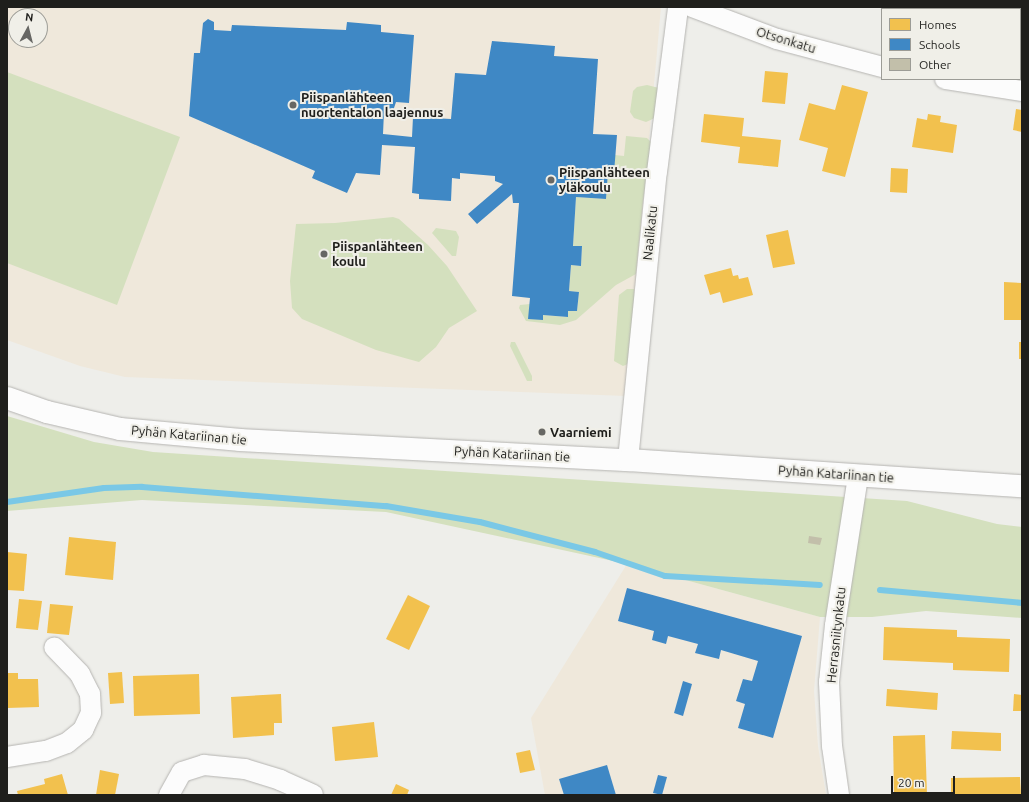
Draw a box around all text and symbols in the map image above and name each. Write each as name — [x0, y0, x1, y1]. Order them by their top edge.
north arrow — [8, 8, 48, 48]
legend — [881, 8, 1021, 80]
text: N — [25, 11, 34, 24]
text: Homes — [919, 18, 957, 31]
street label: Otsonkatu — [754, 24, 818, 56]
text: Schools — [919, 38, 960, 51]
text: Other — [919, 58, 951, 71]
place label: Piispanlähteen nuortentalon laajennus — [301, 90, 443, 121]
marker: Piispanlähteen nuortentalon laajennus — [288, 100, 298, 110]
place label: Piispanlähteen yläkoulu — [559, 165, 650, 196]
marker: Piispanlähteen yläkoulu — [546, 175, 556, 185]
street label: Naalikatu — [639, 205, 661, 261]
place label: Piispanlähteen koulu — [332, 239, 423, 270]
marker: Piispanlähteen koulu — [319, 249, 329, 259]
street label: Pyhän Katariinan tie — [130, 422, 248, 448]
place label: Vaarniemi — [550, 424, 612, 440]
marker: Vaarniemi — [537, 427, 547, 437]
street label: Pyhän Katariinan tie — [454, 443, 570, 465]
street label: Pyhän Katariinan tie — [777, 462, 895, 486]
street label: Herrasniitynkatu — [823, 586, 849, 684]
scale bar — [893, 768, 957, 794]
text: 20 m — [898, 776, 925, 789]

